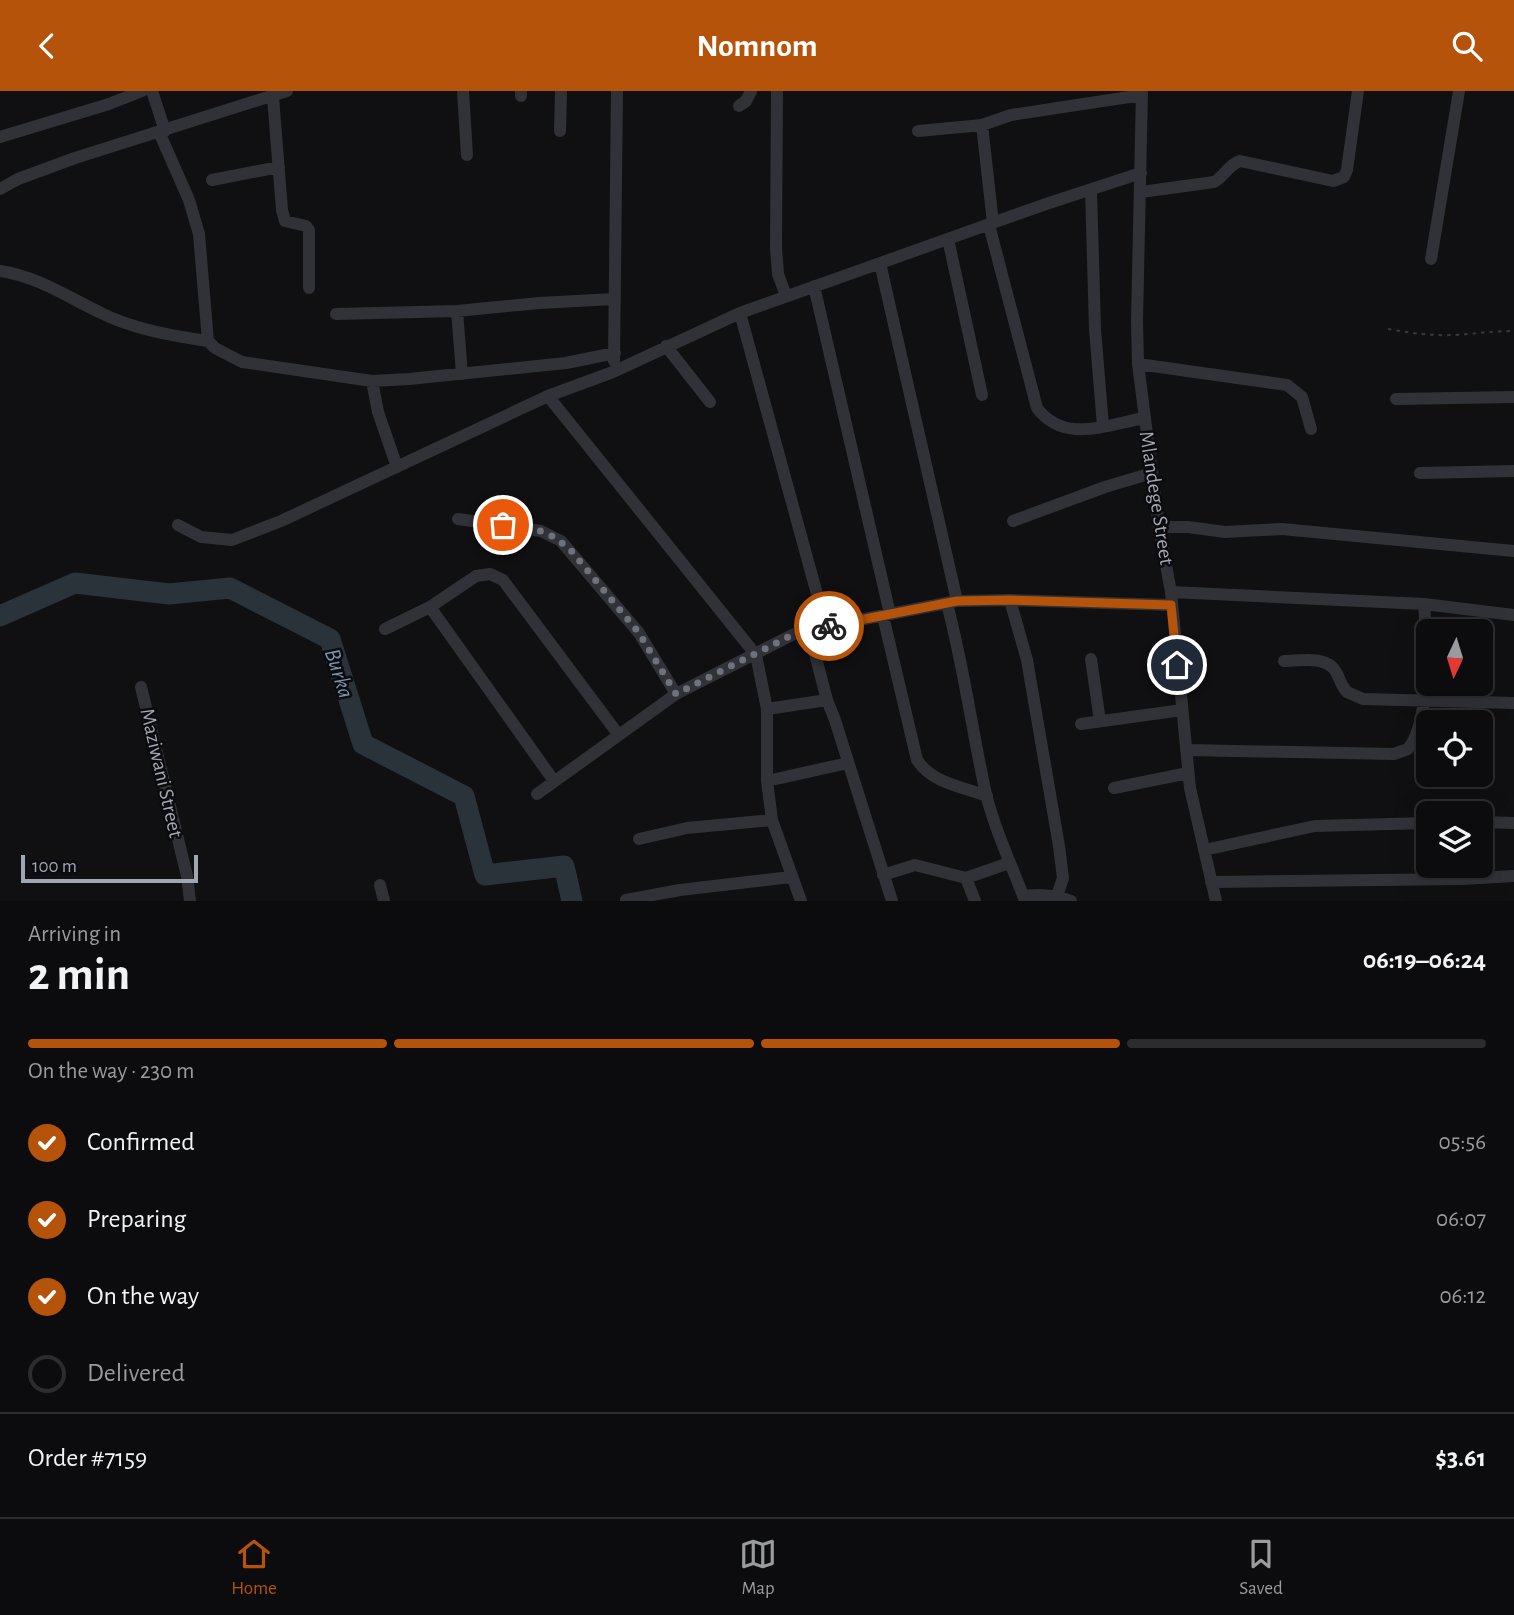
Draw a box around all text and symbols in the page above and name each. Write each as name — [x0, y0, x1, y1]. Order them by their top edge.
icon: back — [28, 27, 66, 65]
icon: search — [1448, 27, 1486, 65]
text: Nomnom — [696, 30, 818, 62]
street label: Mlandege Street — [1136, 430, 1178, 567]
pin — [473, 495, 533, 555]
icon: bag — [484, 506, 522, 544]
courier — [794, 591, 864, 661]
icon: bike — [810, 607, 848, 645]
north arrow — [1416, 619, 1493, 697]
map controls — [1416, 619, 1493, 878]
pin — [1147, 635, 1207, 695]
water label: Burka — [320, 646, 357, 701]
icon: home — [1158, 646, 1196, 684]
street label: Maziwani Street — [136, 706, 187, 840]
button: locate — [1416, 710, 1493, 787]
button: layers — [1416, 801, 1493, 878]
scale bar — [21, 852, 198, 884]
text: 100 m — [32, 857, 77, 876]
text: Arriving in — [28, 923, 121, 946]
text: 06:19–06:24 — [1363, 947, 1486, 973]
text: 2 min — [28, 952, 130, 998]
text: On the way · 230 m — [28, 1060, 194, 1083]
icon: check — [28, 1124, 66, 1162]
text: Confirmed — [87, 1129, 195, 1155]
text: 05:56 — [1439, 1131, 1486, 1154]
icon: check — [28, 1201, 66, 1239]
text: Preparing — [87, 1206, 186, 1232]
text: 06:07 — [1436, 1208, 1486, 1231]
icon: check — [28, 1278, 66, 1316]
text: On the way — [87, 1283, 199, 1309]
text: 06:12 — [1439, 1285, 1486, 1308]
text: Delivered — [87, 1360, 185, 1386]
text: Order #7159 — [28, 1445, 147, 1471]
text: $3.61 — [1435, 1445, 1486, 1471]
tab: Home — [231, 1535, 277, 1600]
tab: Map — [739, 1535, 777, 1600]
tab: Saved — [1239, 1535, 1283, 1600]

